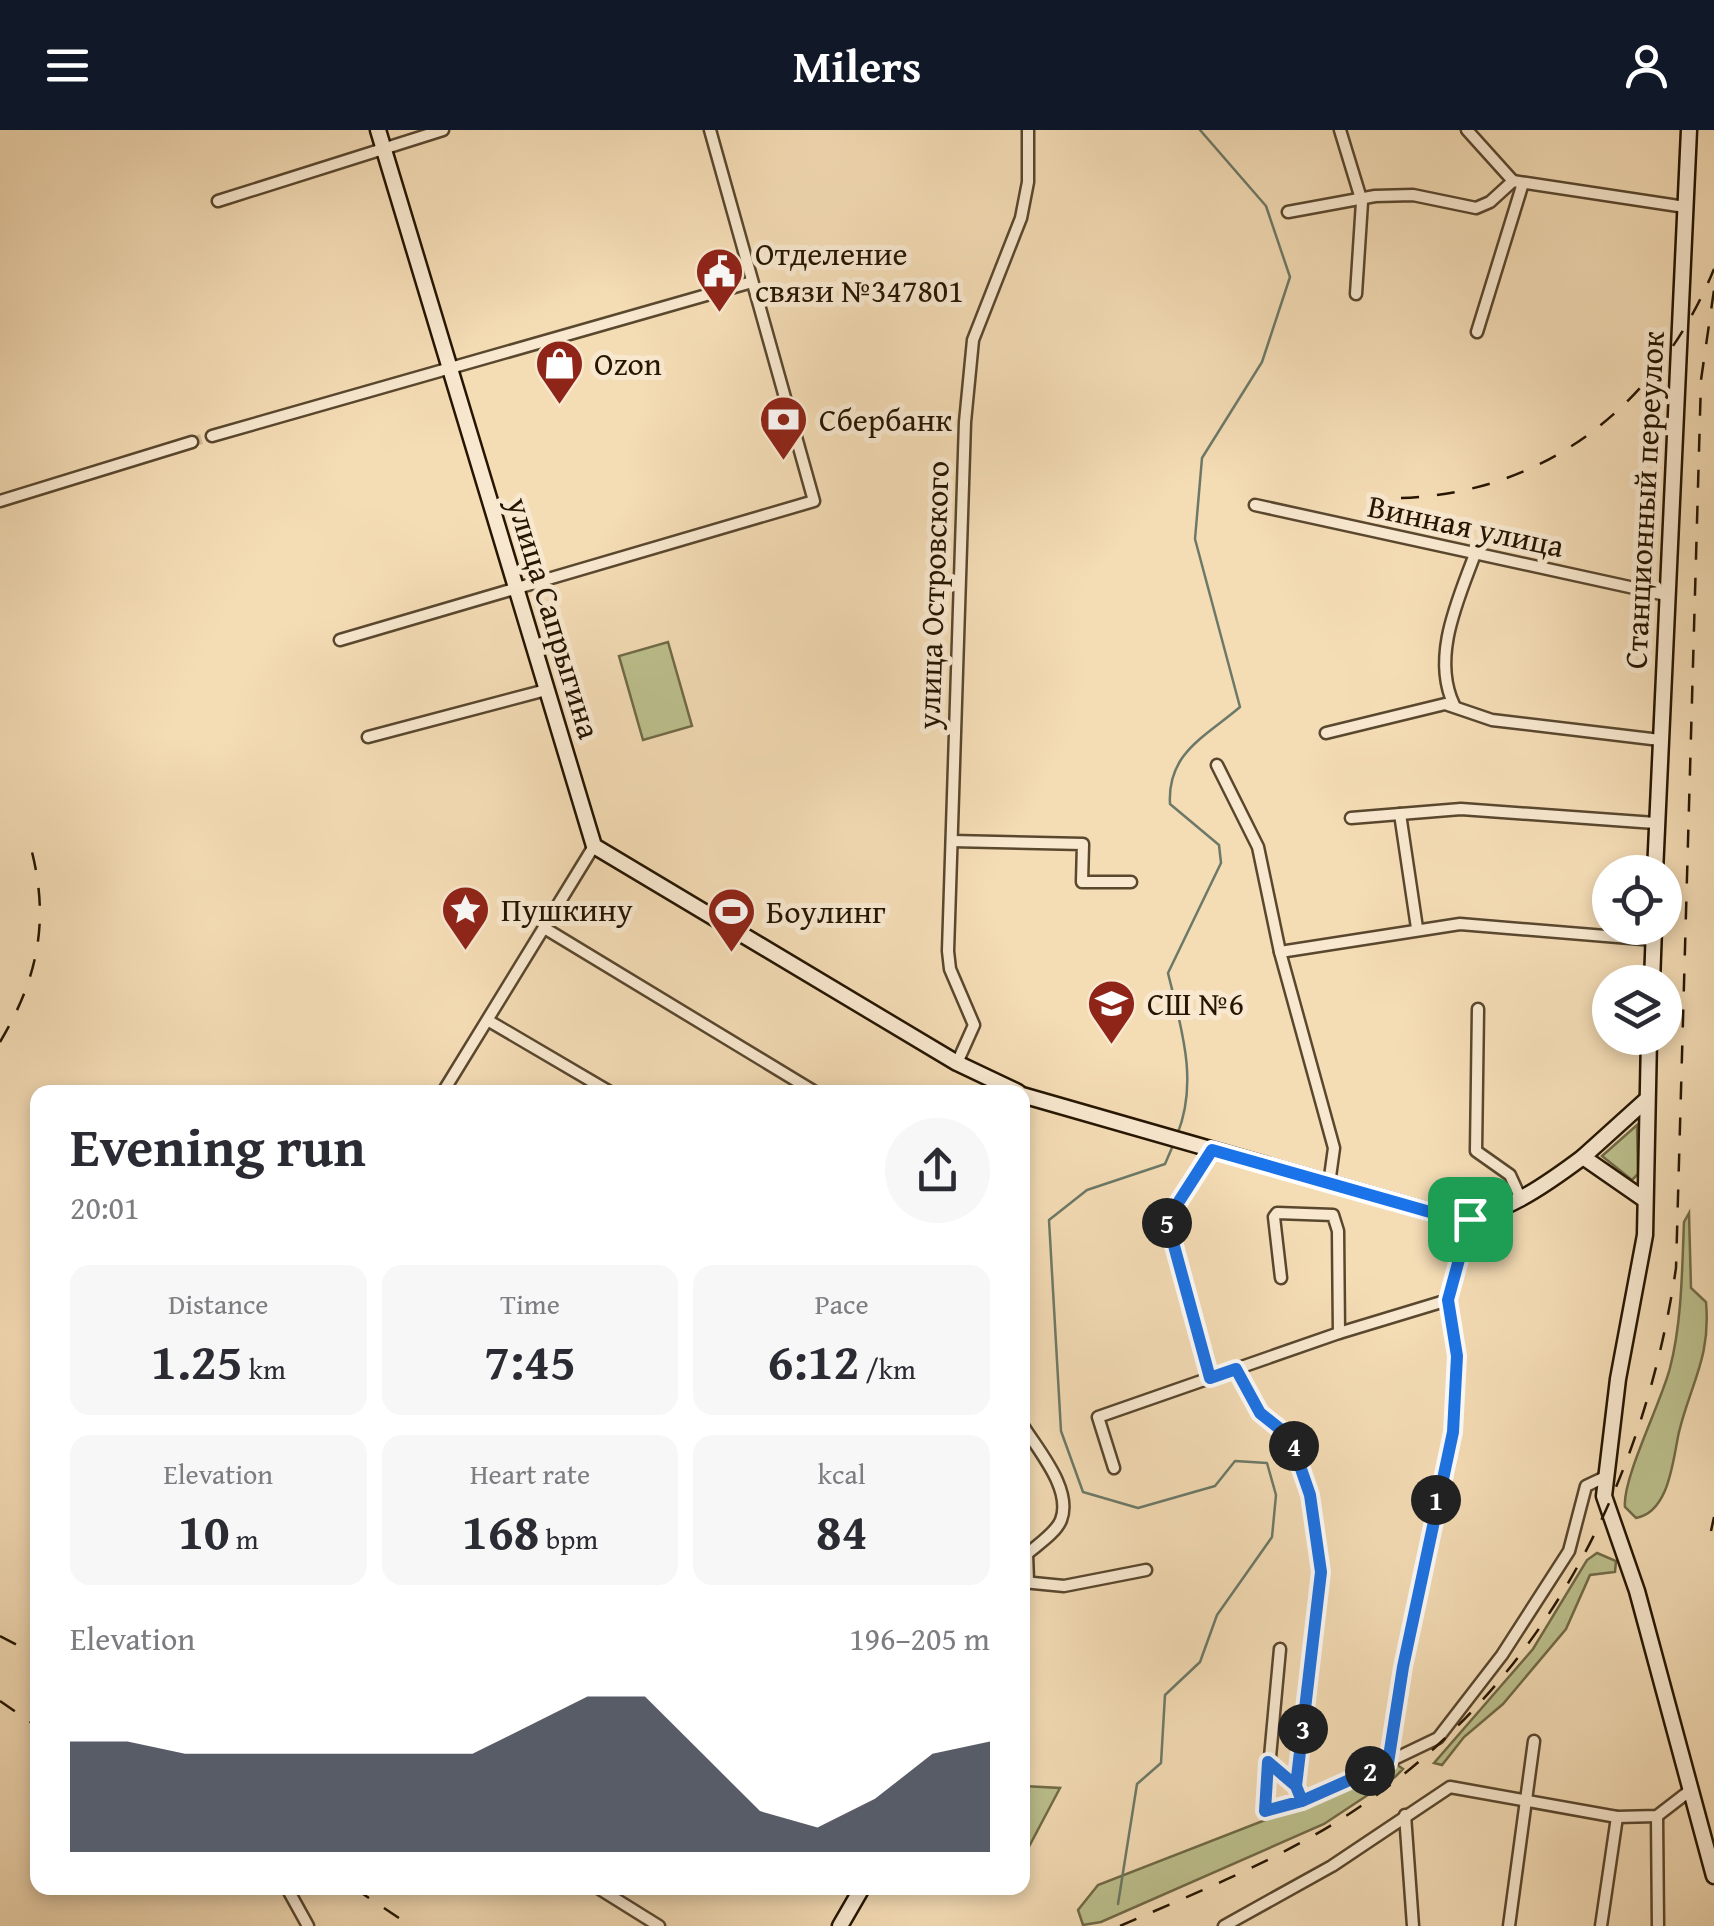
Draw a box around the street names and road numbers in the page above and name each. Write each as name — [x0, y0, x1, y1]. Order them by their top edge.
street label: Станционный переулок — [1611, 330, 1676, 670]
street label: улица Островского — [904, 460, 961, 731]
street label: Винная улица — [1364, 482, 1569, 569]
street label: улица Сапрыгина — [495, 490, 614, 745]

